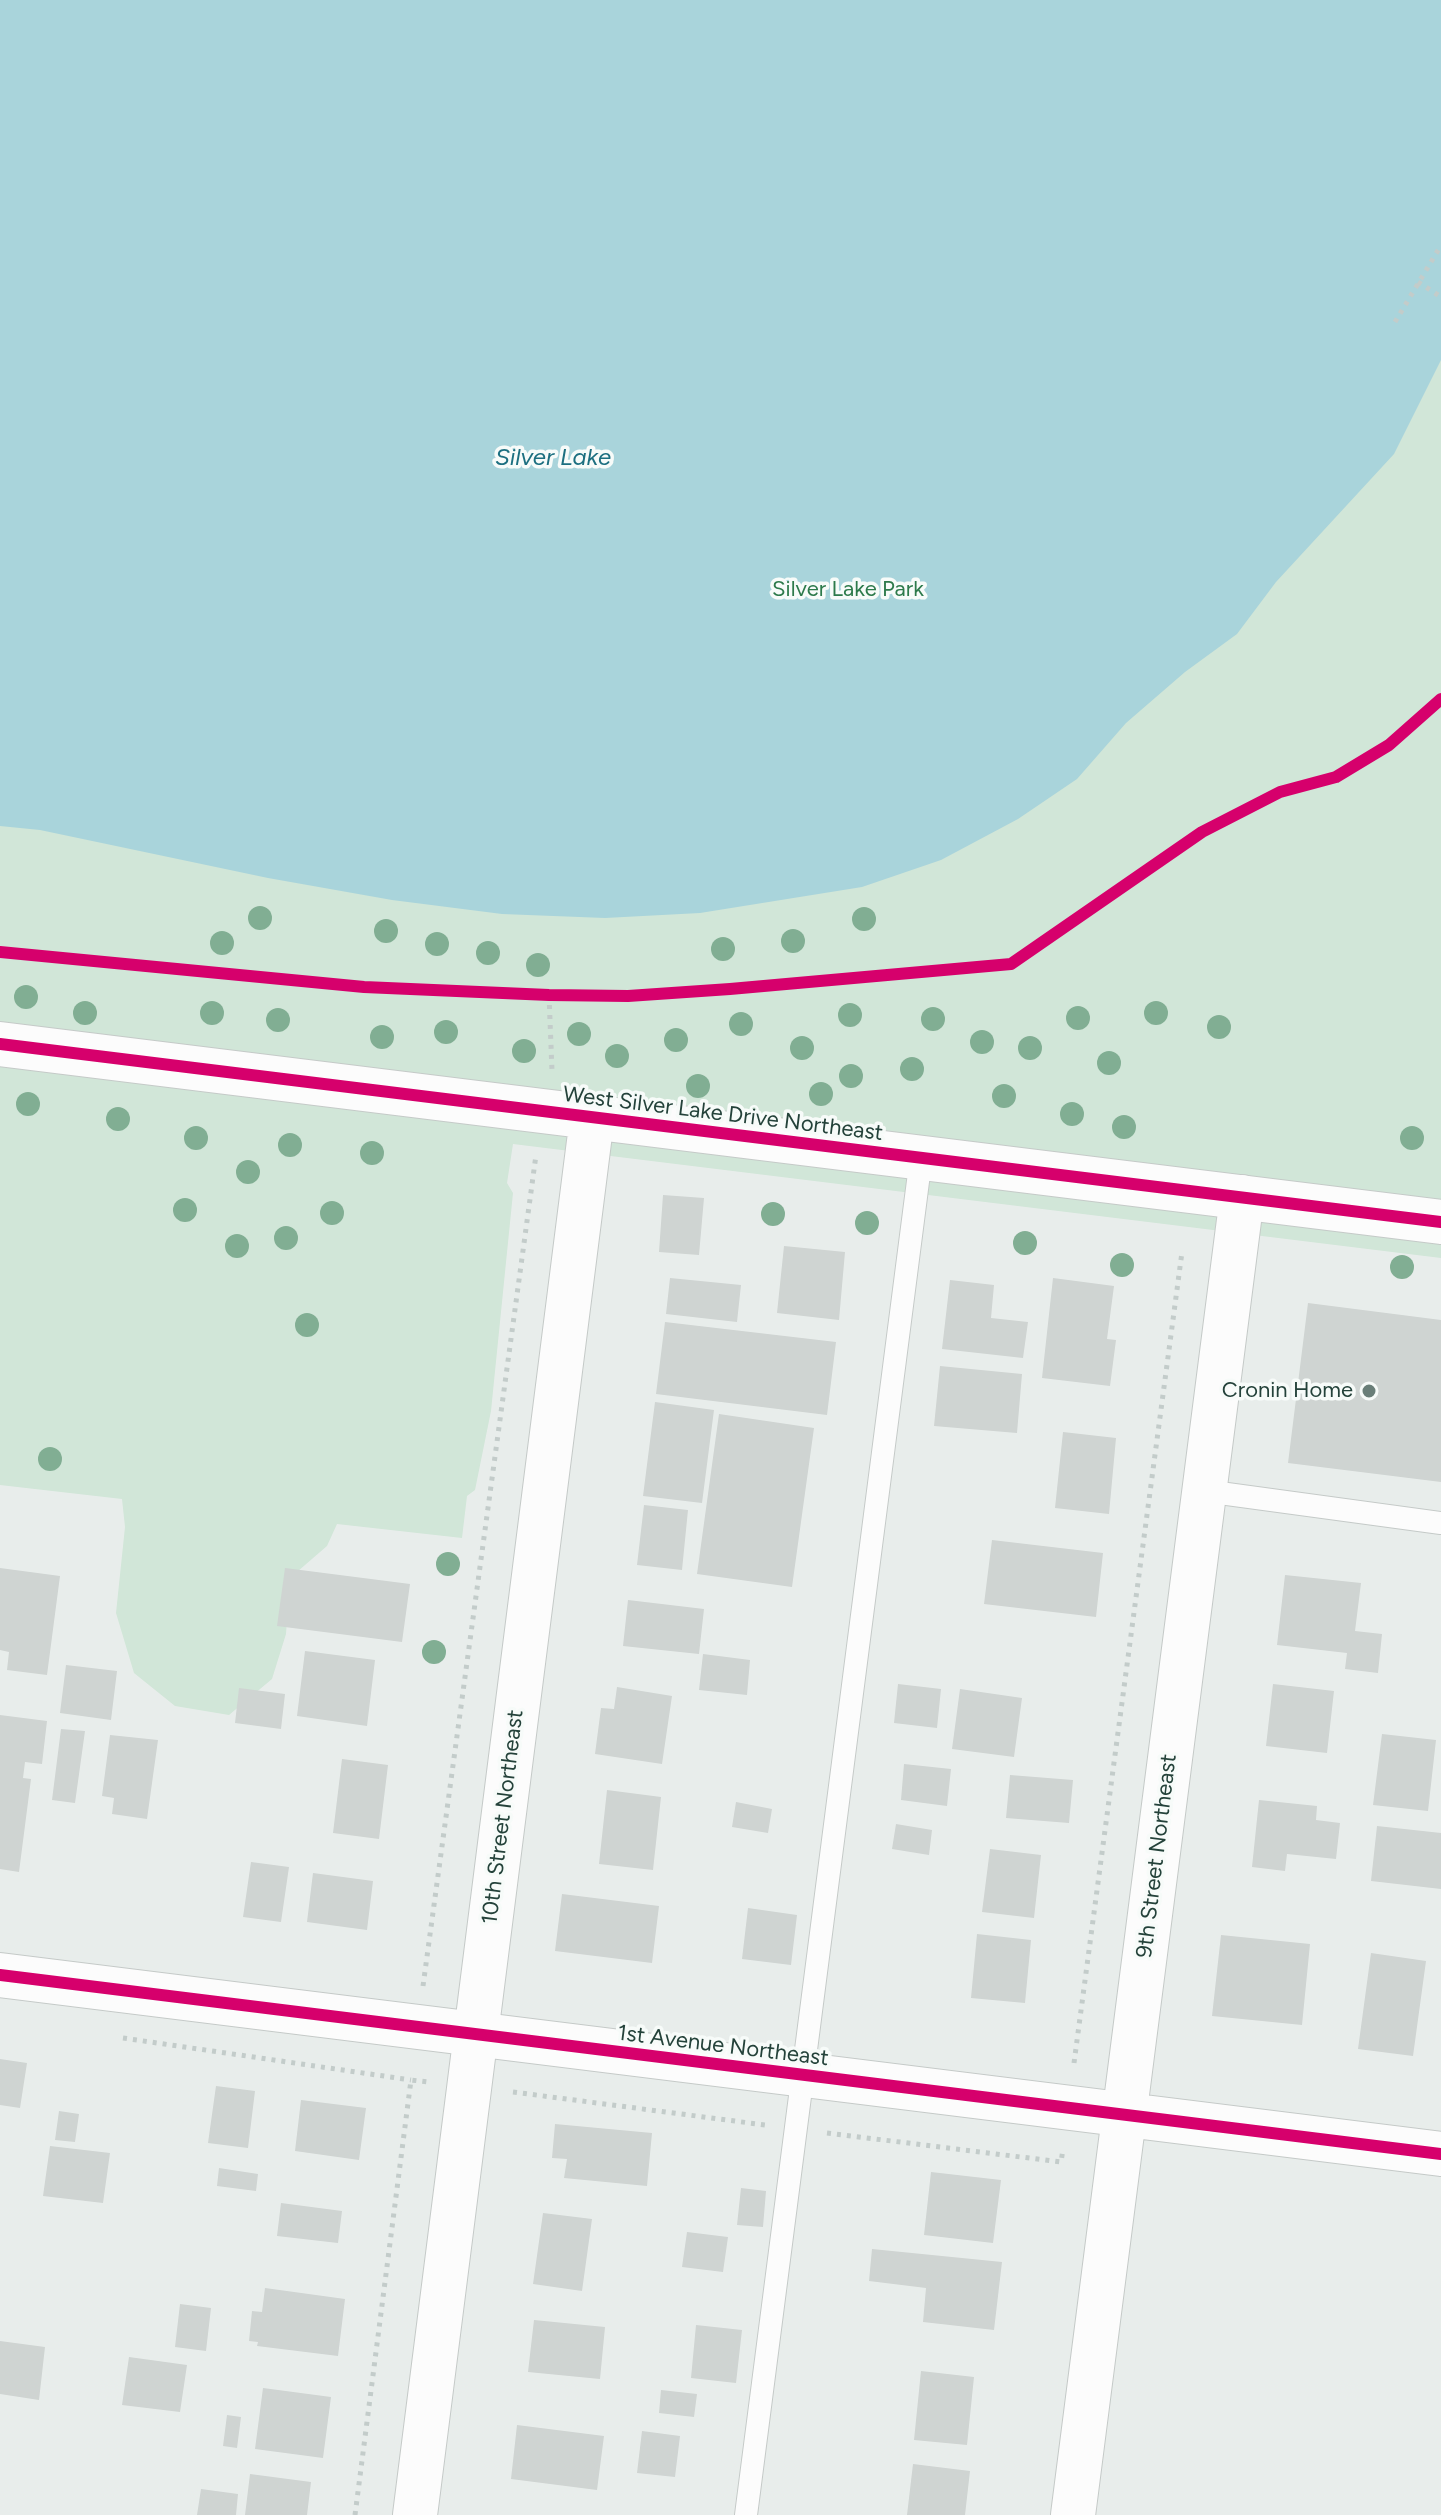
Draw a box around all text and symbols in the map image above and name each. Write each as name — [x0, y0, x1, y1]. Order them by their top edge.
water label: Silver Lake — [495, 444, 611, 472]
park label: Silver Lake Park — [772, 577, 924, 603]
street label: West Silver Lake Drive Northeast — [561, 1081, 885, 1147]
place label: Cronin Home — [1222, 1378, 1353, 1404]
marker: Cronin Home — [1360, 1382, 1378, 1400]
street label: 10th Street Northeast — [477, 1708, 529, 1926]
street label: 9th Street Northeast — [1131, 1753, 1183, 1959]
street label: 1st Avenue Northeast — [616, 2020, 830, 2072]

